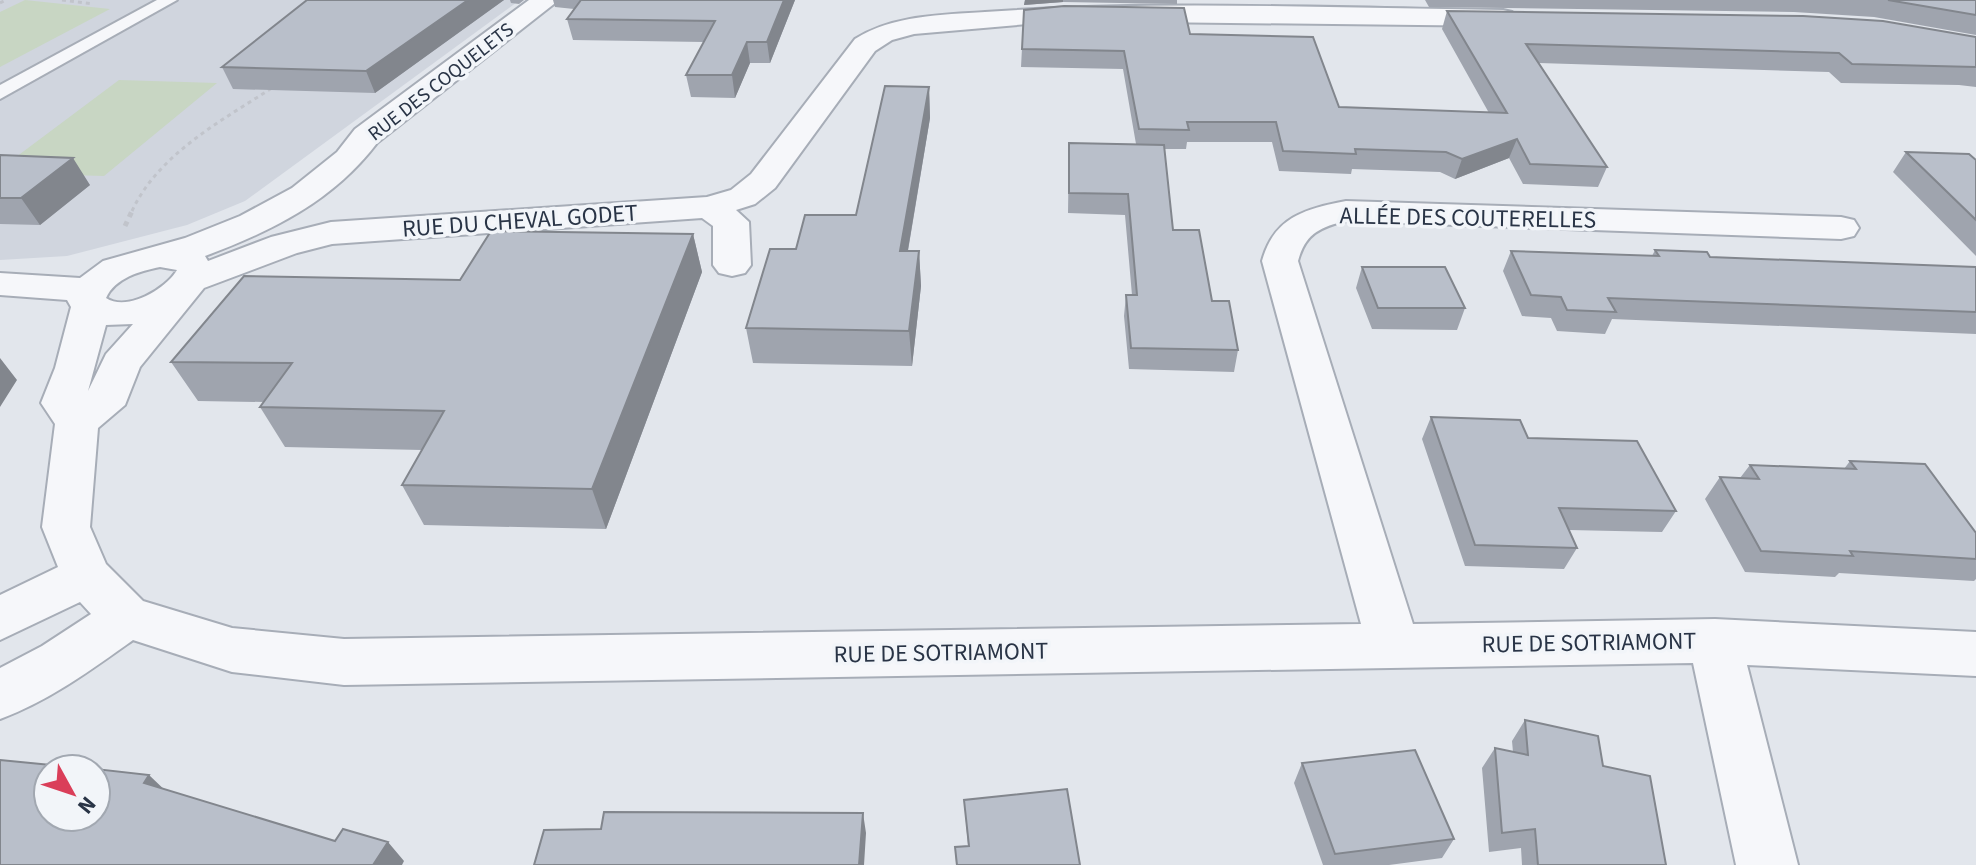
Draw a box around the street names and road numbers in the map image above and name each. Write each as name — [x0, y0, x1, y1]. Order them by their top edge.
street label: RUE DES COQUELETS — [362, 16, 520, 148]
street label: RUE DU CHEVAL GODET — [401, 195, 639, 247]
street label: ALLÉE DES COUTERELLES — [1339, 198, 1597, 238]
street label: RUE DE SOTRIAMONT — [1481, 624, 1697, 662]
street label: RUE DE SOTRIAMONT — [833, 634, 1049, 672]

